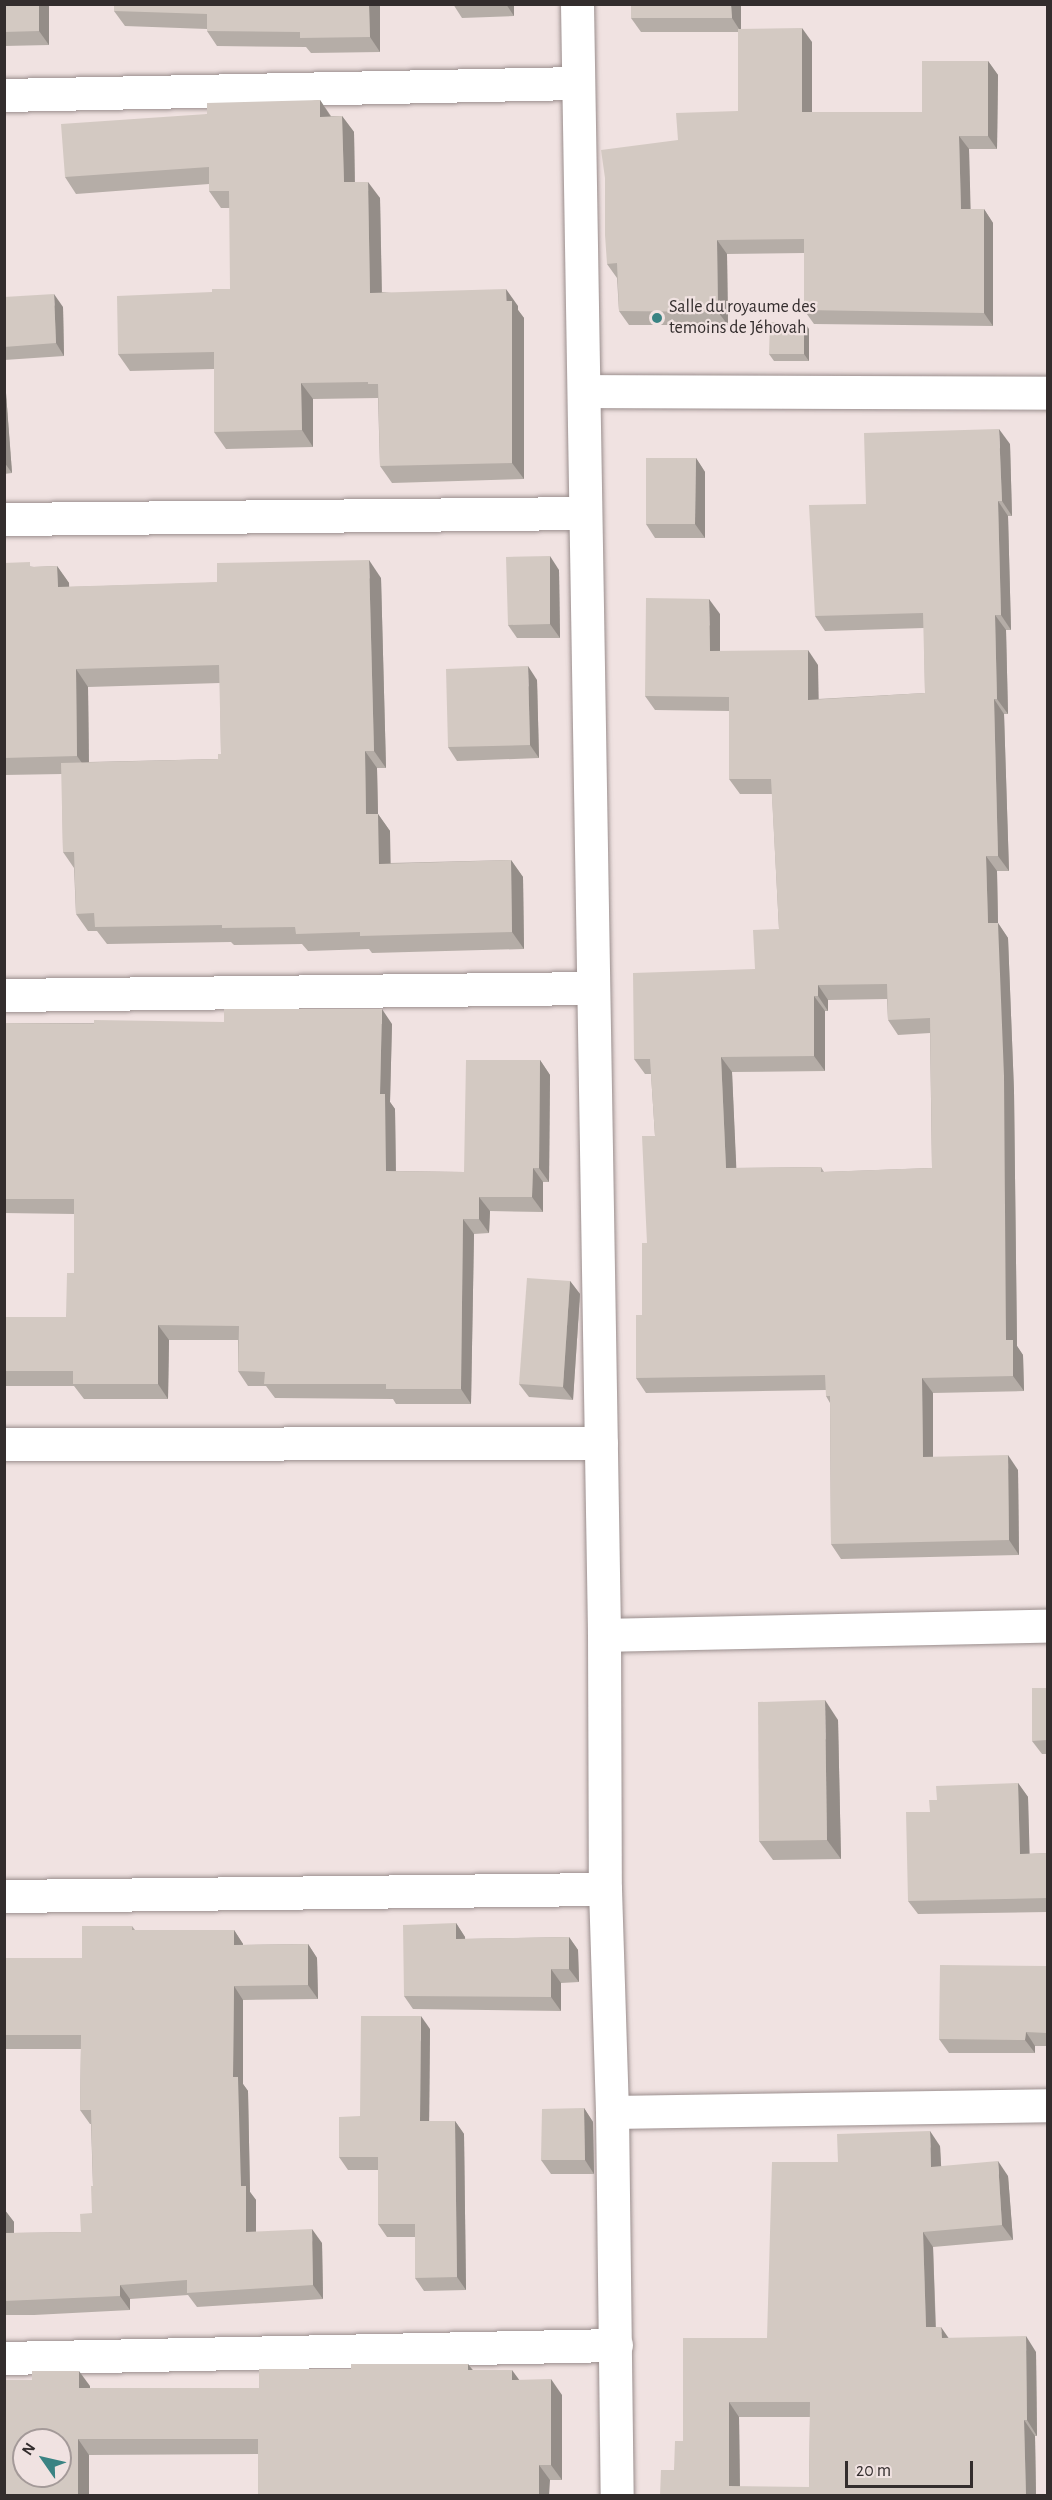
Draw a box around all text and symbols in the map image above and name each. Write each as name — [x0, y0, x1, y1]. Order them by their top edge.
place label: Salle du royaume des temoins de Jéhovah — [669, 297, 816, 340]
marker: Salle du royaume des temoins de Jéhovah — [650, 311, 664, 325]
north arrow — [12, 2428, 72, 2488]
text: N — [19, 2440, 38, 2458]
scale bar — [848, 2449, 976, 2487]
text: 20 m — [856, 2462, 891, 2480]

